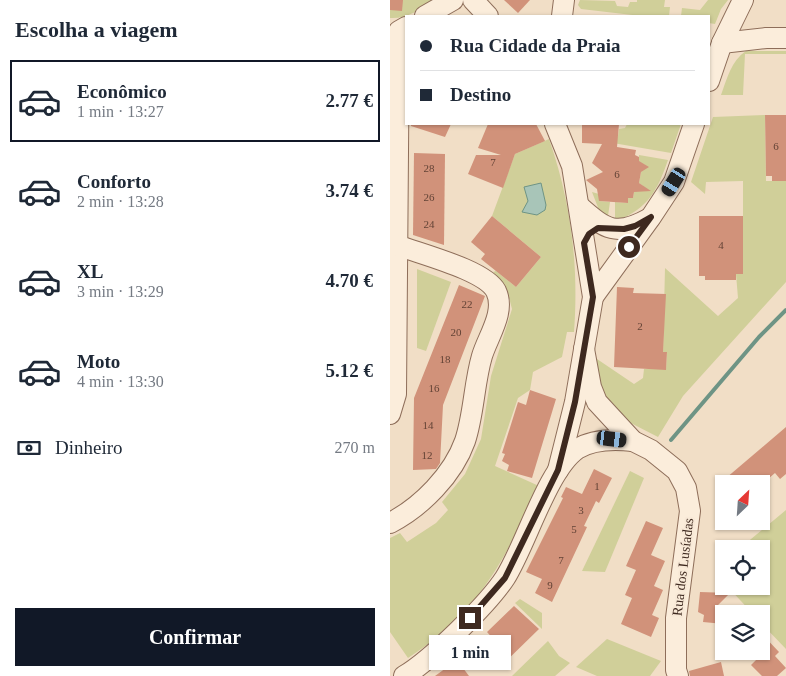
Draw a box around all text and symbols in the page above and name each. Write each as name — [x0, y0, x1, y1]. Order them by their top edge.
text: Escolha a viagem — [15, 17, 178, 42]
text: Rua Cidade da Praia — [450, 35, 621, 56]
icon: car — [17, 79, 62, 124]
text: Econômico — [77, 81, 167, 102]
text: Destino — [450, 84, 511, 105]
text: 2.77 € — [326, 90, 373, 111]
text: 1 min · 13:27 — [77, 103, 164, 120]
house number: 6 — [773, 140, 779, 152]
house number: 7 — [490, 156, 496, 168]
house number: 28 — [424, 162, 435, 174]
car — [659, 165, 688, 199]
house number: 6 — [614, 168, 620, 180]
icon: car — [17, 169, 62, 214]
text: Conforto — [77, 171, 151, 192]
text: 3.74 € — [326, 180, 373, 201]
house number: 26 — [424, 191, 435, 203]
text: 2 min · 13:28 — [77, 193, 164, 210]
house number: 24 — [424, 218, 435, 230]
route start — [618, 236, 640, 258]
house number: 4 — [718, 239, 724, 251]
icon: car — [17, 259, 62, 304]
text: XL — [77, 261, 103, 282]
text: 4.70 € — [326, 270, 373, 291]
text: 3 min · 13:29 — [77, 283, 164, 300]
house number: 22 — [462, 298, 473, 310]
house number: 2 — [637, 320, 643, 332]
house number: 20 — [451, 326, 462, 338]
icon: car — [17, 349, 62, 394]
text: Moto — [77, 351, 120, 372]
house number: 18 — [440, 353, 451, 365]
text: 5.12 € — [326, 360, 373, 381]
text: 4 min · 13:30 — [77, 373, 164, 390]
house number: 16 — [429, 382, 440, 394]
house number: 14 — [423, 419, 434, 431]
car — [596, 430, 627, 448]
icon: cash — [15, 434, 43, 462]
text: Dinheiro — [55, 437, 123, 458]
text: 270 m — [335, 439, 375, 456]
house number: 12 — [422, 449, 433, 461]
north arrow — [715, 475, 770, 530]
map controls — [715, 475, 770, 660]
house number: 1 — [594, 480, 600, 492]
house number: 3 — [578, 504, 584, 516]
street label: Rua dos Lusíadas — [670, 517, 696, 617]
house number: 5 — [571, 523, 577, 535]
button: locate — [715, 540, 770, 595]
house number: 7 — [558, 554, 564, 566]
house number: 9 — [547, 579, 553, 591]
button: layers — [715, 605, 770, 660]
route end — [459, 607, 481, 629]
button: Confirmar — [15, 608, 375, 666]
callout: 1 min — [429, 636, 511, 670]
text: 1 min — [451, 644, 489, 661]

